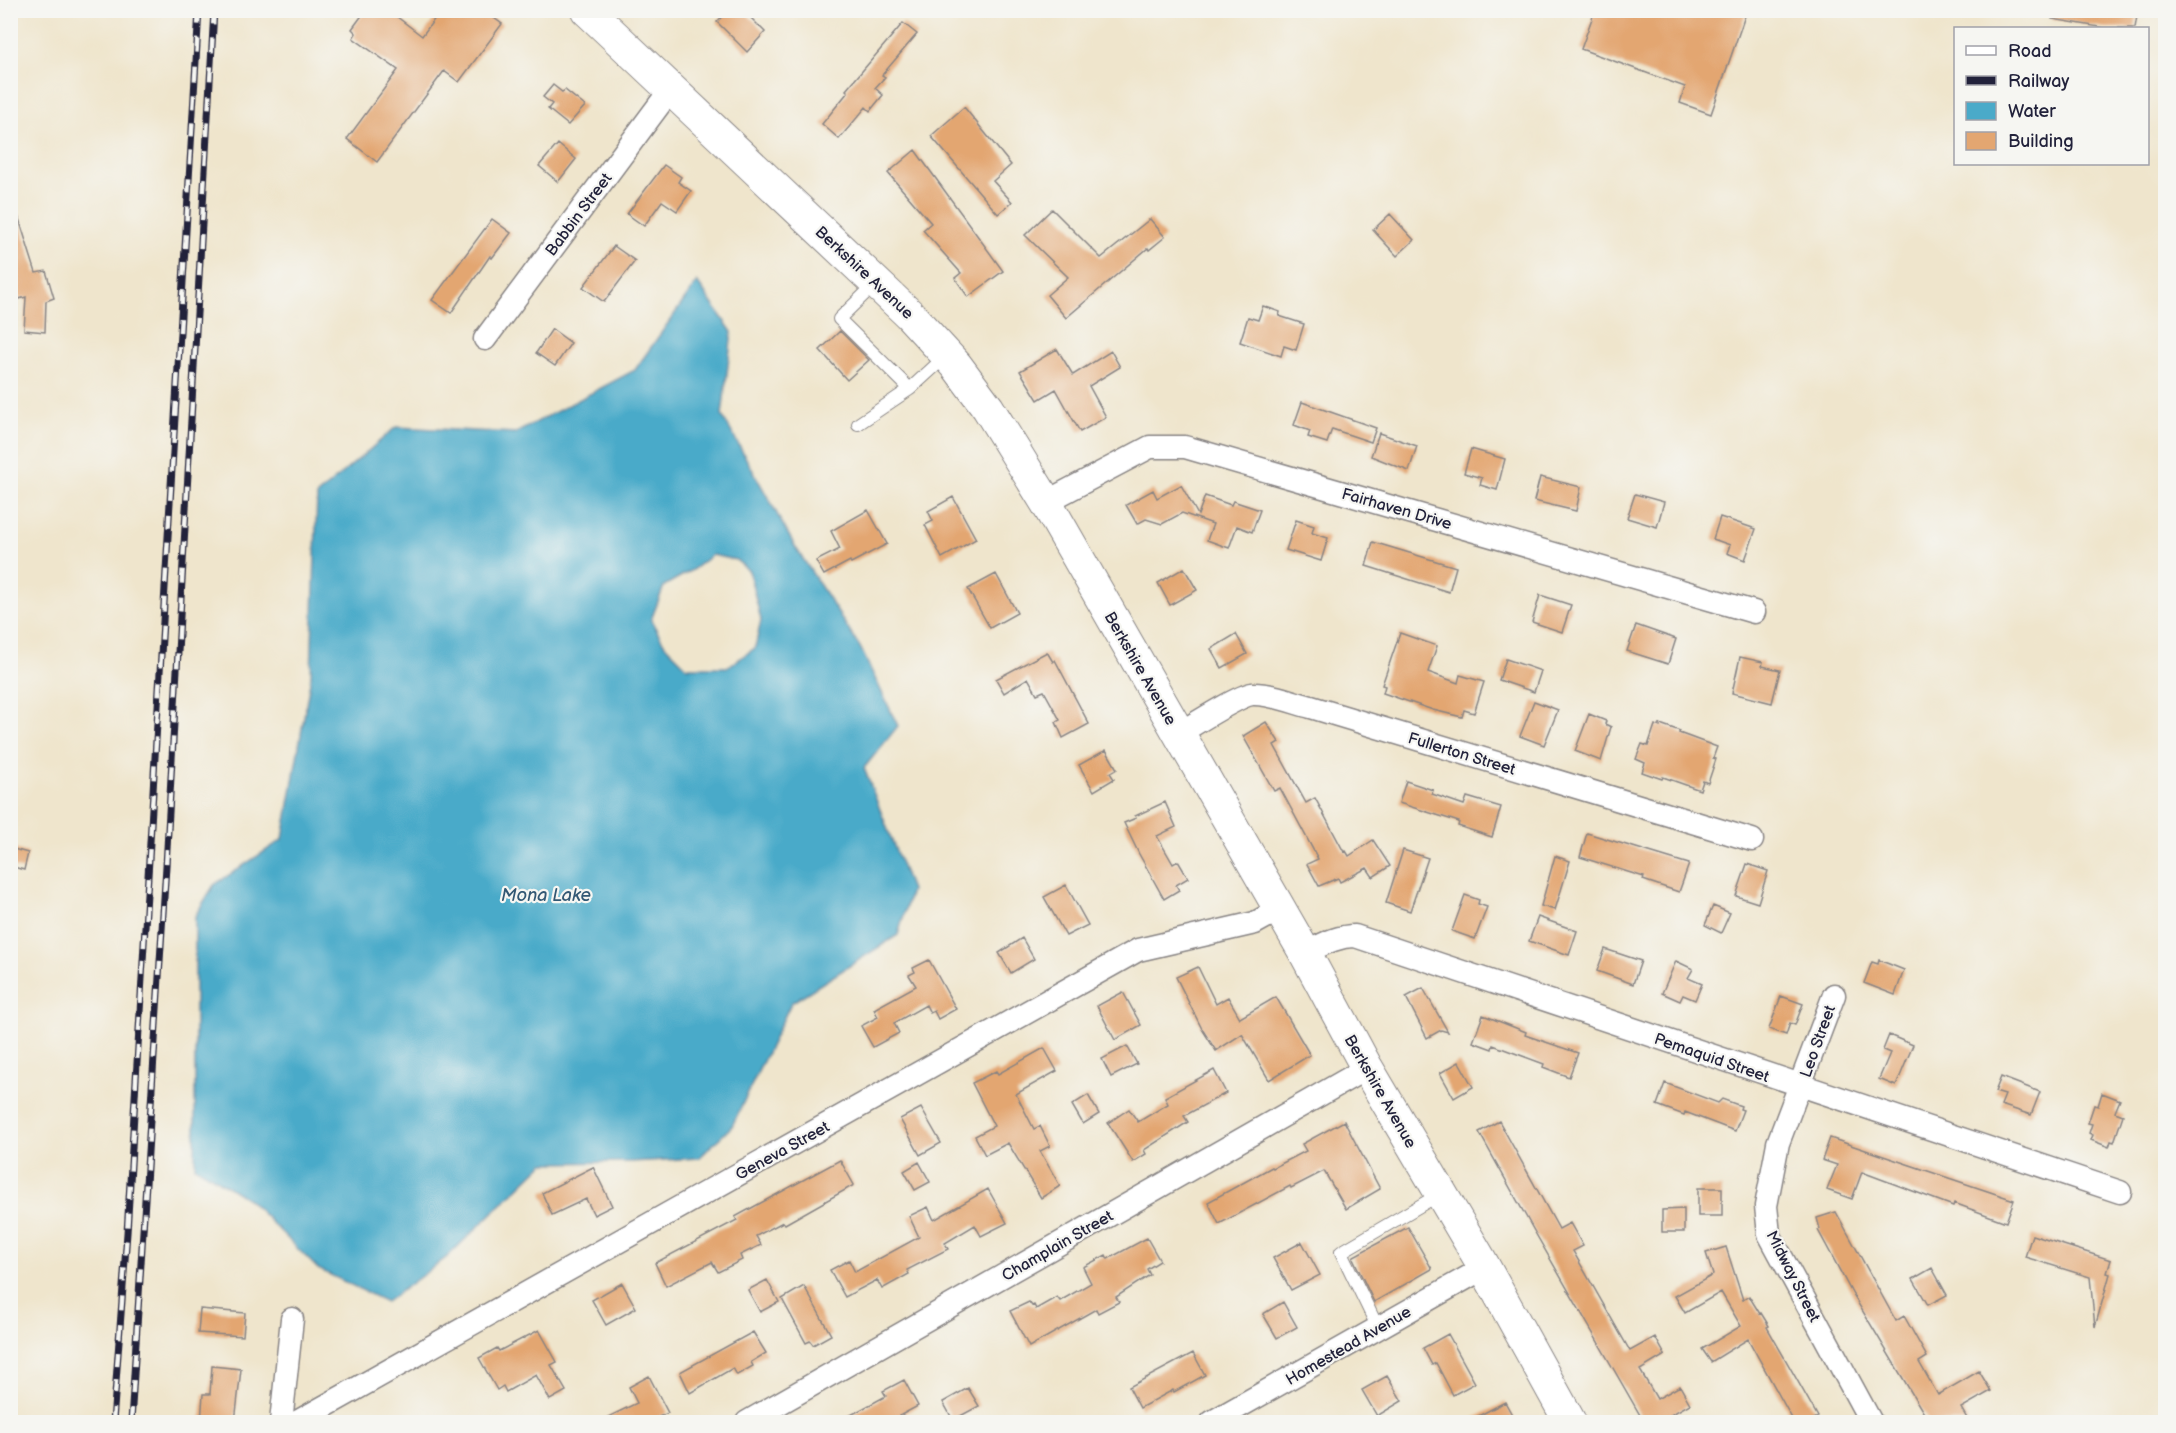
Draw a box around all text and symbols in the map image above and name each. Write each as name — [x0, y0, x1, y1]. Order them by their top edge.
legend — [1954, 27, 2149, 165]
text: Road — [2008, 41, 2052, 62]
text: Railway — [2008, 71, 2070, 92]
text: Water — [2008, 101, 2056, 122]
text: Building — [2008, 131, 2074, 152]
street label: Babbin Street — [542, 170, 617, 260]
street label: Berkshire Avenue — [811, 223, 917, 324]
street label: Fairhaven Drive — [1339, 485, 1454, 534]
street label: Berkshire Avenue — [1100, 609, 1180, 729]
street label: Fullerton Street — [1406, 729, 1518, 780]
water label: Mona Lake — [501, 885, 591, 906]
street label: Leo Street — [1797, 1003, 1840, 1080]
street label: Pemaquid Street — [1652, 1030, 1772, 1087]
street label: Berkshire Avenue — [1340, 1032, 1420, 1152]
street label: Geneva Street — [732, 1118, 833, 1185]
street label: Champlain Street — [999, 1207, 1117, 1286]
street label: Midway Street — [1762, 1228, 1824, 1326]
street label: Homestead Avenue — [1283, 1302, 1415, 1390]

